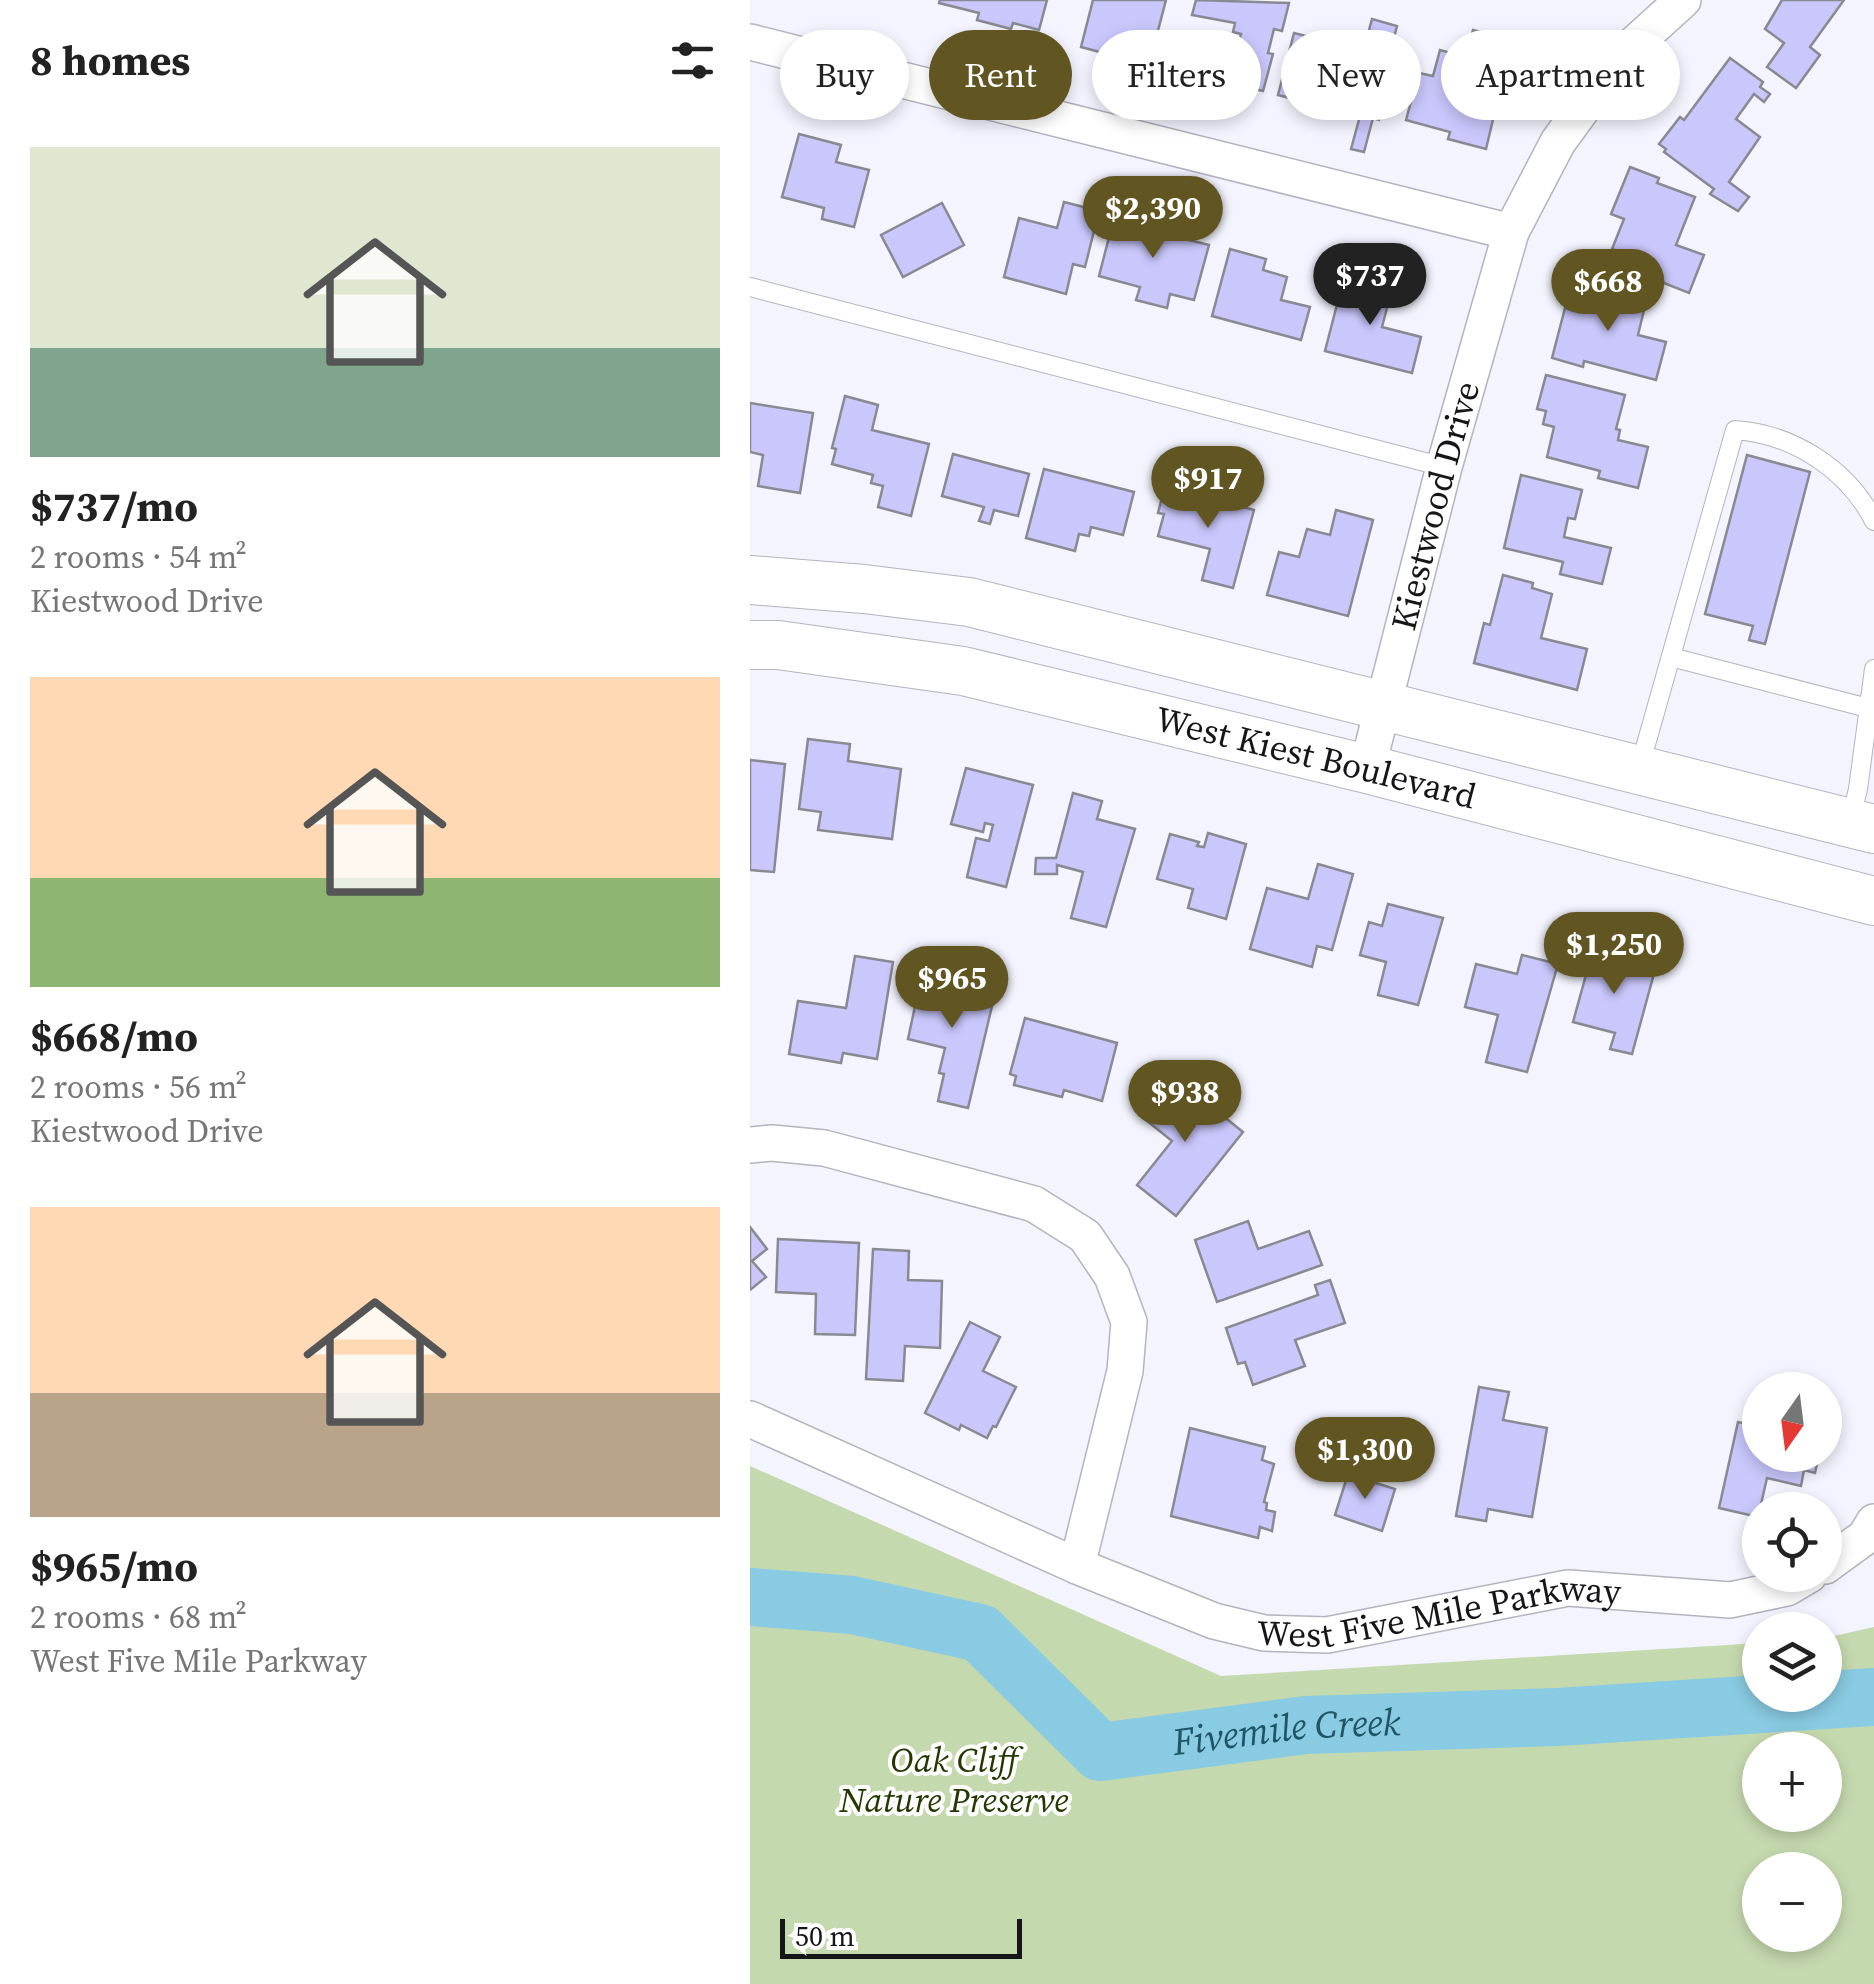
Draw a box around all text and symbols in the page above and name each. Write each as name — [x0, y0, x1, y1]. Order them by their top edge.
chip: Buy — [780, 30, 909, 120]
chip: Rent — [929, 30, 1072, 120]
chip: Filters — [1092, 30, 1261, 120]
chip: New — [1281, 30, 1421, 120]
chip: Apartment — [1441, 30, 1680, 120]
text: 8 homes — [30, 31, 190, 89]
icon: filters — [665, 33, 720, 88]
pin: $2,390 — [1072, 176, 1234, 261]
text: $2,390 — [1105, 186, 1201, 230]
icon: home — [285, 212, 465, 392]
pin: $737 — [1311, 243, 1429, 328]
pin: $668 — [1549, 249, 1667, 334]
text: $737 — [1335, 253, 1405, 297]
text: $668 — [1573, 259, 1643, 303]
street label: Kiestwood Drive — [1379, 376, 1491, 635]
pin: $917 — [1149, 446, 1267, 531]
text: $917 — [1173, 456, 1243, 500]
text: $737/mo — [30, 477, 198, 535]
text: 2 rooms · 54 m² — [30, 535, 247, 579]
text: Kiestwood Drive — [30, 579, 264, 623]
street label: West Kiest Boulevard — [1151, 695, 1481, 820]
icon: home — [285, 742, 465, 922]
pin: $1,250 — [1533, 912, 1695, 997]
text: $1,250 — [1566, 922, 1662, 966]
pin: $965 — [893, 946, 1011, 1031]
text: $965 — [917, 956, 987, 1000]
text: $668/mo — [30, 1007, 198, 1065]
pin: $938 — [1126, 1060, 1244, 1145]
text: 2 rooms · 56 m² — [30, 1065, 247, 1109]
text: $938 — [1150, 1070, 1220, 1114]
text: Kiestwood Drive — [30, 1109, 264, 1153]
icon: home — [285, 1272, 465, 1452]
north arrow — [1742, 1372, 1842, 1472]
map controls — [1742, 1372, 1842, 1952]
pin: $1,300 — [1284, 1417, 1446, 1502]
text: $1,300 — [1317, 1427, 1413, 1471]
button: locate — [1742, 1492, 1842, 1592]
text: $965/mo — [30, 1537, 198, 1595]
street label: West Five Mile Parkway — [1256, 1563, 1623, 1660]
text: 2 rooms · 68 m² — [30, 1595, 247, 1639]
button: layers — [1742, 1612, 1842, 1712]
text: West Five Mile Parkway — [30, 1639, 367, 1683]
water label: Fivemile Creek — [1168, 1696, 1401, 1768]
button: + — [1742, 1732, 1842, 1832]
park label: Oak Cliff Nature Preserve — [838, 1736, 1069, 1824]
button: − — [1742, 1852, 1842, 1952]
scale bar — [780, 1914, 1022, 1958]
text: 50 m — [795, 1917, 855, 1955]

